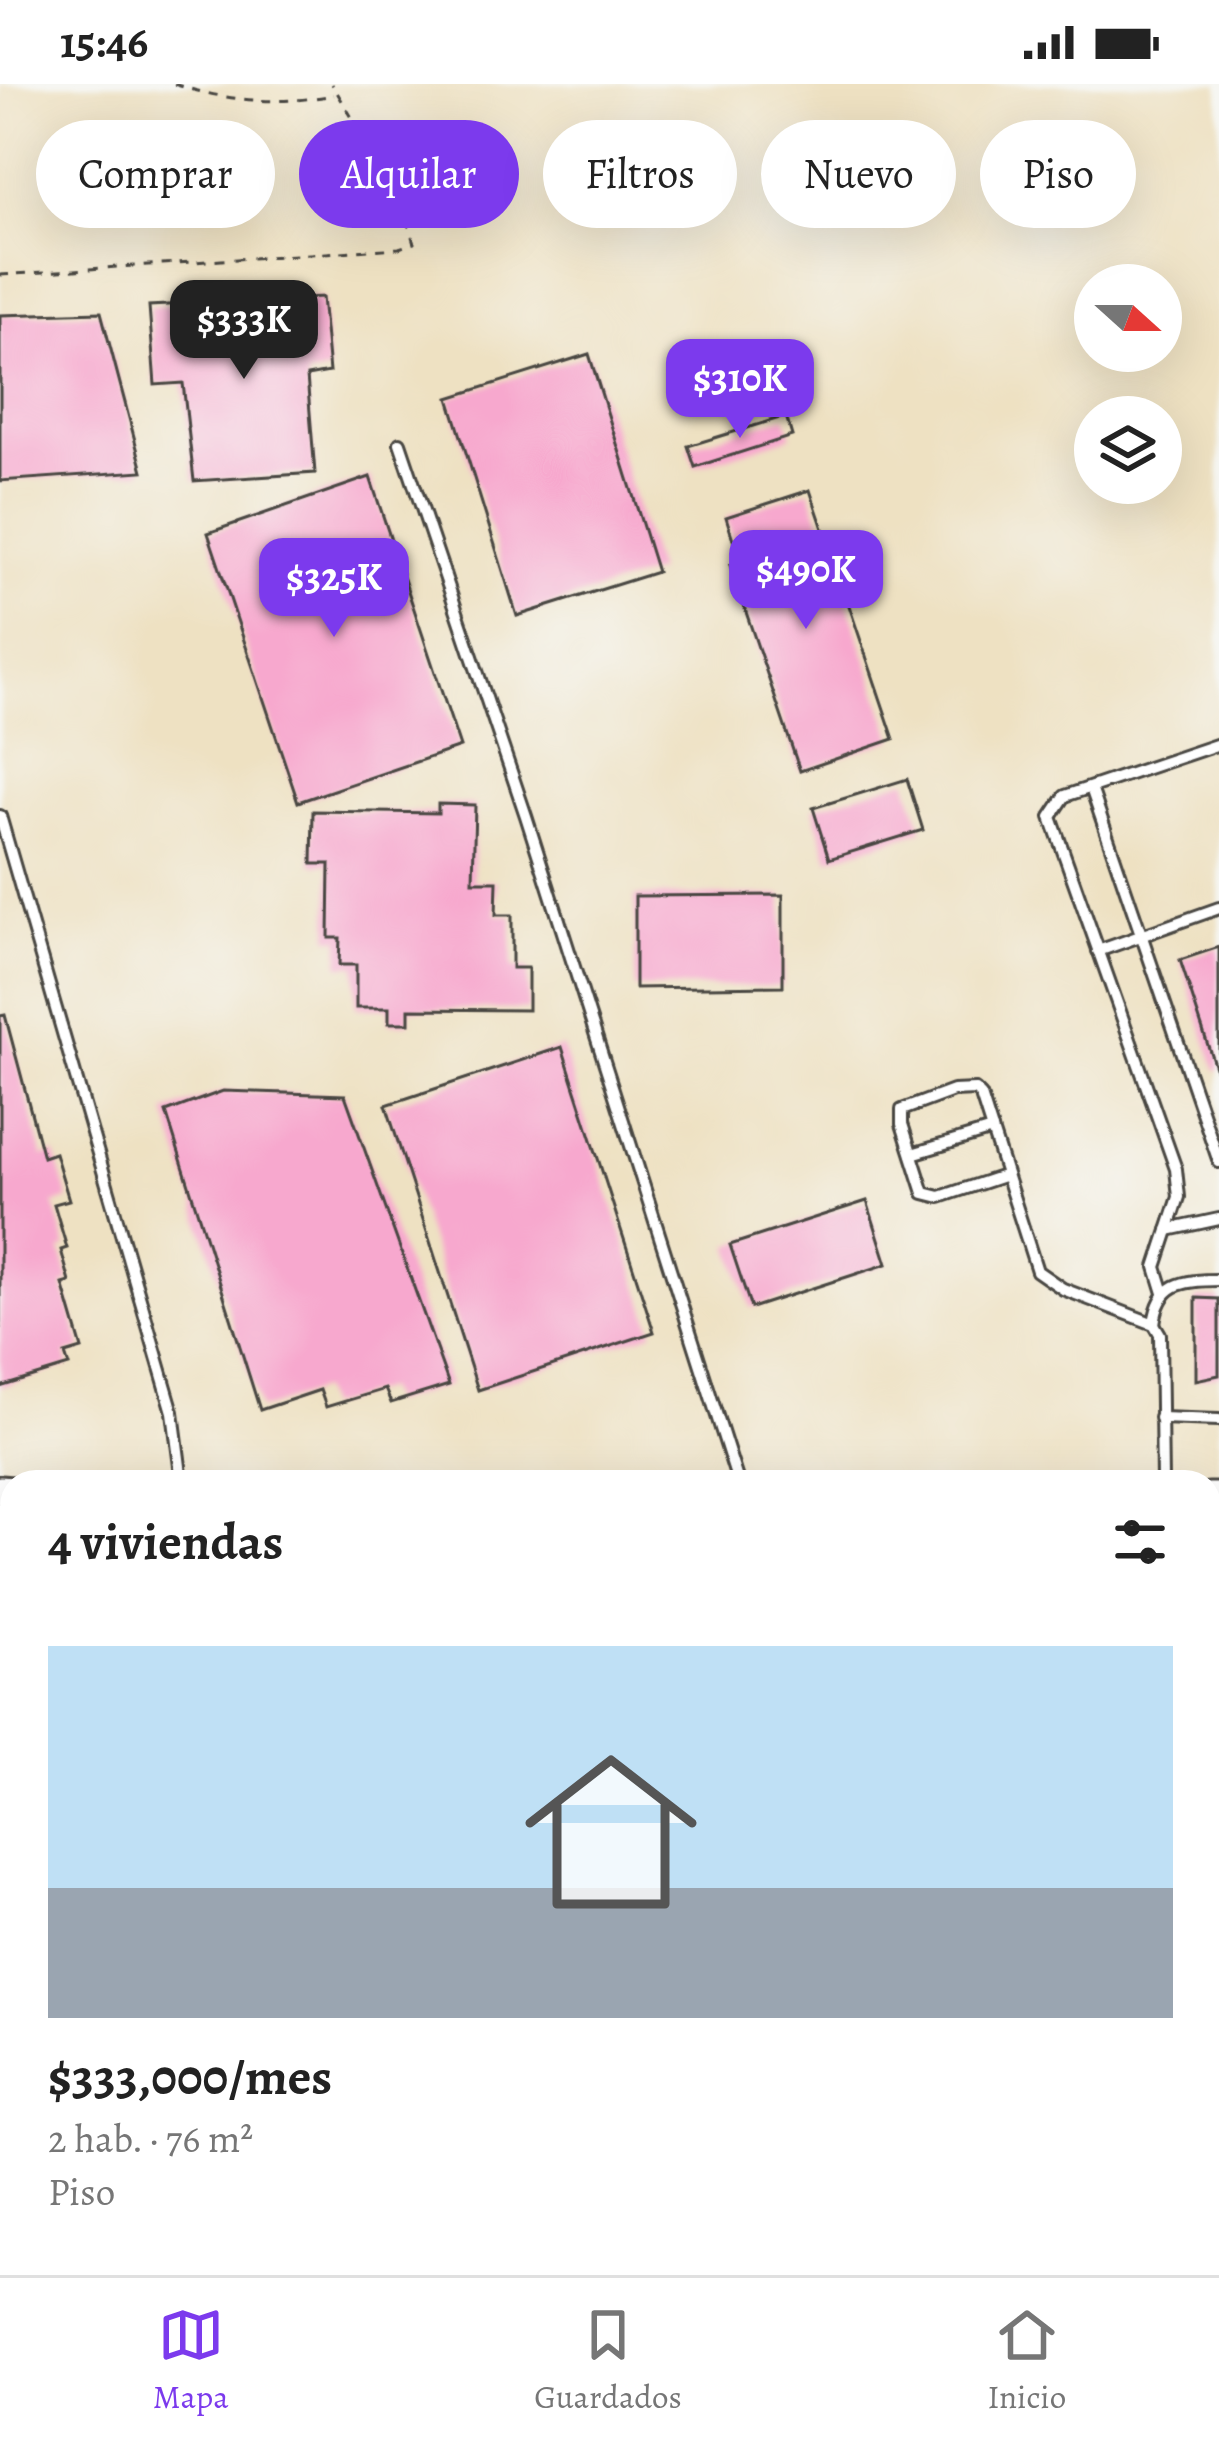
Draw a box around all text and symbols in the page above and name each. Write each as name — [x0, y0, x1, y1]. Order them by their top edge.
text: 15:46 — [60, 11, 148, 73]
chip: Comprar — [36, 120, 275, 228]
chip: Alquilar — [299, 120, 519, 228]
chip: Filtros — [543, 120, 737, 228]
chip: Nuevo — [761, 120, 956, 228]
chip: Piso — [980, 120, 1136, 228]
north arrow — [1074, 264, 1182, 372]
map controls — [1074, 264, 1182, 504]
pin: $333K — [160, 280, 328, 382]
text: $333K — [197, 292, 291, 345]
pin: $310K — [656, 339, 824, 441]
text: $310K — [693, 351, 787, 404]
button: layers — [1074, 396, 1182, 504]
pin: $490K — [722, 530, 890, 632]
pin: $325K — [250, 538, 418, 640]
text: $490K — [756, 542, 856, 595]
text: $325K — [286, 550, 382, 603]
text: 4 viviendas — [48, 1507, 283, 1577]
icon: filters — [1107, 1509, 1173, 1575]
icon: home — [503, 1724, 719, 1940]
text: $333,000/mes — [48, 2042, 332, 2112]
text: 2 hab. · 76 m² — [48, 2112, 253, 2165]
text: Piso — [48, 2165, 115, 2218]
tab: Mapa — [153, 2302, 229, 2419]
tab: Guardados — [534, 2302, 682, 2419]
tab: Inicio — [987, 2302, 1066, 2419]

